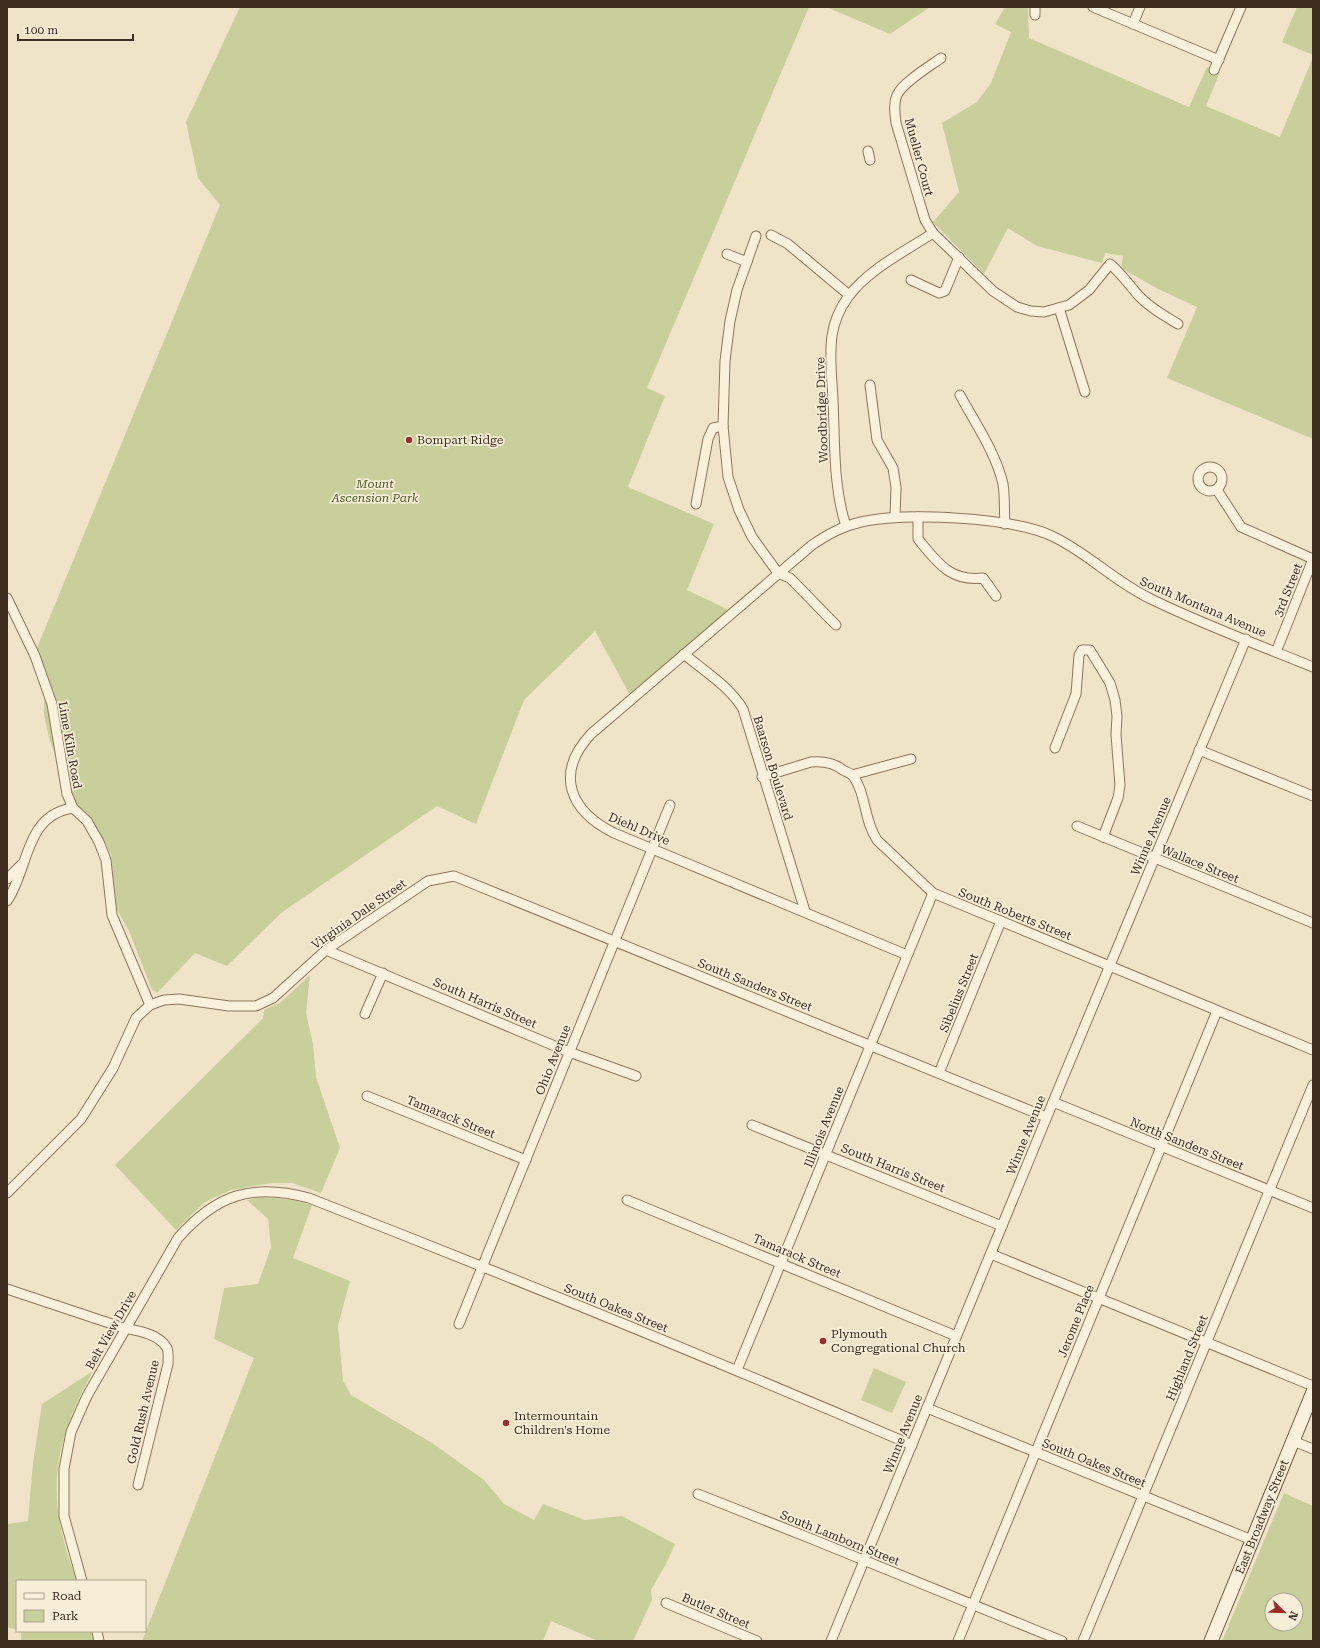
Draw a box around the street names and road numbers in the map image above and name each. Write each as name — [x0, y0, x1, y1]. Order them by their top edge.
street label: Mueller Court — [902, 116, 936, 198]
street label: Woodbridge Drive — [813, 356, 831, 463]
street label: 3rd Street — [1271, 561, 1305, 619]
street label: South Montana Avenue — [1138, 574, 1268, 640]
street label: Lime Kiln Road — [55, 700, 85, 790]
street label: Baarson Boulevard — [750, 714, 796, 822]
street label: Winne Avenue — [1128, 794, 1174, 877]
street label: Diehl Drive — [606, 810, 672, 848]
street label: Wallace Street — [1159, 842, 1241, 886]
street label: Virginia Dale Street — [309, 876, 409, 952]
street label: South Roberts Street — [957, 885, 1074, 943]
street label: Sibelius Street — [937, 951, 981, 1034]
street label: South Sanders Street — [696, 956, 815, 1015]
street label: South Harris Street — [431, 975, 539, 1031]
street label: Ohio Avenue — [533, 1022, 574, 1097]
street label: Illinois Avenue — [801, 1084, 847, 1170]
street label: Tamarack Street — [405, 1093, 498, 1141]
street label: Winne Avenue — [1004, 1093, 1048, 1177]
street label: North Sanders Street — [1128, 1115, 1246, 1173]
street label: South Harris Street — [839, 1141, 948, 1195]
street label: Tamarack Street — [751, 1231, 844, 1281]
street label: South Oakes Street — [562, 1281, 670, 1335]
street label: Jerome Place — [1055, 1282, 1097, 1359]
street label: Belt View Drive — [83, 1288, 139, 1372]
street label: Highland Street — [1163, 1313, 1211, 1403]
street label: Gold Rush Avenue — [124, 1358, 162, 1465]
street label: Winne Avenue — [881, 1392, 925, 1476]
street label: South Oakes Street — [1040, 1436, 1148, 1490]
street label: East Broadway Street — [1233, 1457, 1292, 1576]
street label: South Lamborn Street — [778, 1508, 902, 1569]
street label: Butler Street — [680, 1590, 753, 1632]

